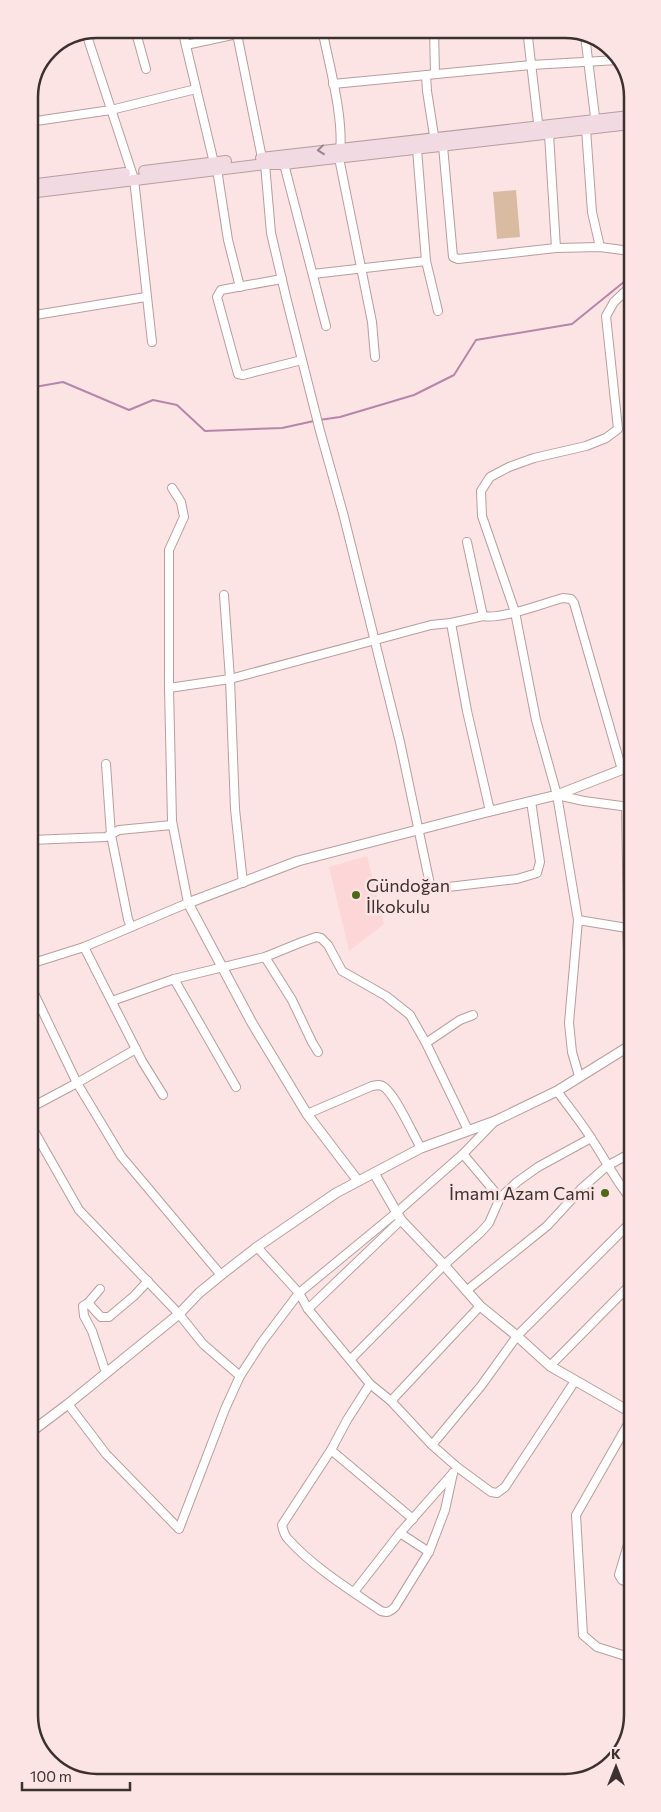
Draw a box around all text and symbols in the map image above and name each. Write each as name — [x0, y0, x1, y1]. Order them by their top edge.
one-way arrow — [316, 144, 324, 155]
place label: Gündoğan İlkokulu — [366, 874, 450, 917]
marker: Gündoğan İlkokulu — [350, 889, 362, 901]
place label: İmamı Azam Cami — [449, 1182, 595, 1204]
marker: İmamı Azam Cami — [599, 1187, 611, 1199]
north arrow — [591, 1742, 641, 1792]
text: K — [611, 1745, 621, 1762]
scale bar — [22, 1760, 130, 1792]
text: 100 m — [30, 1767, 72, 1785]

